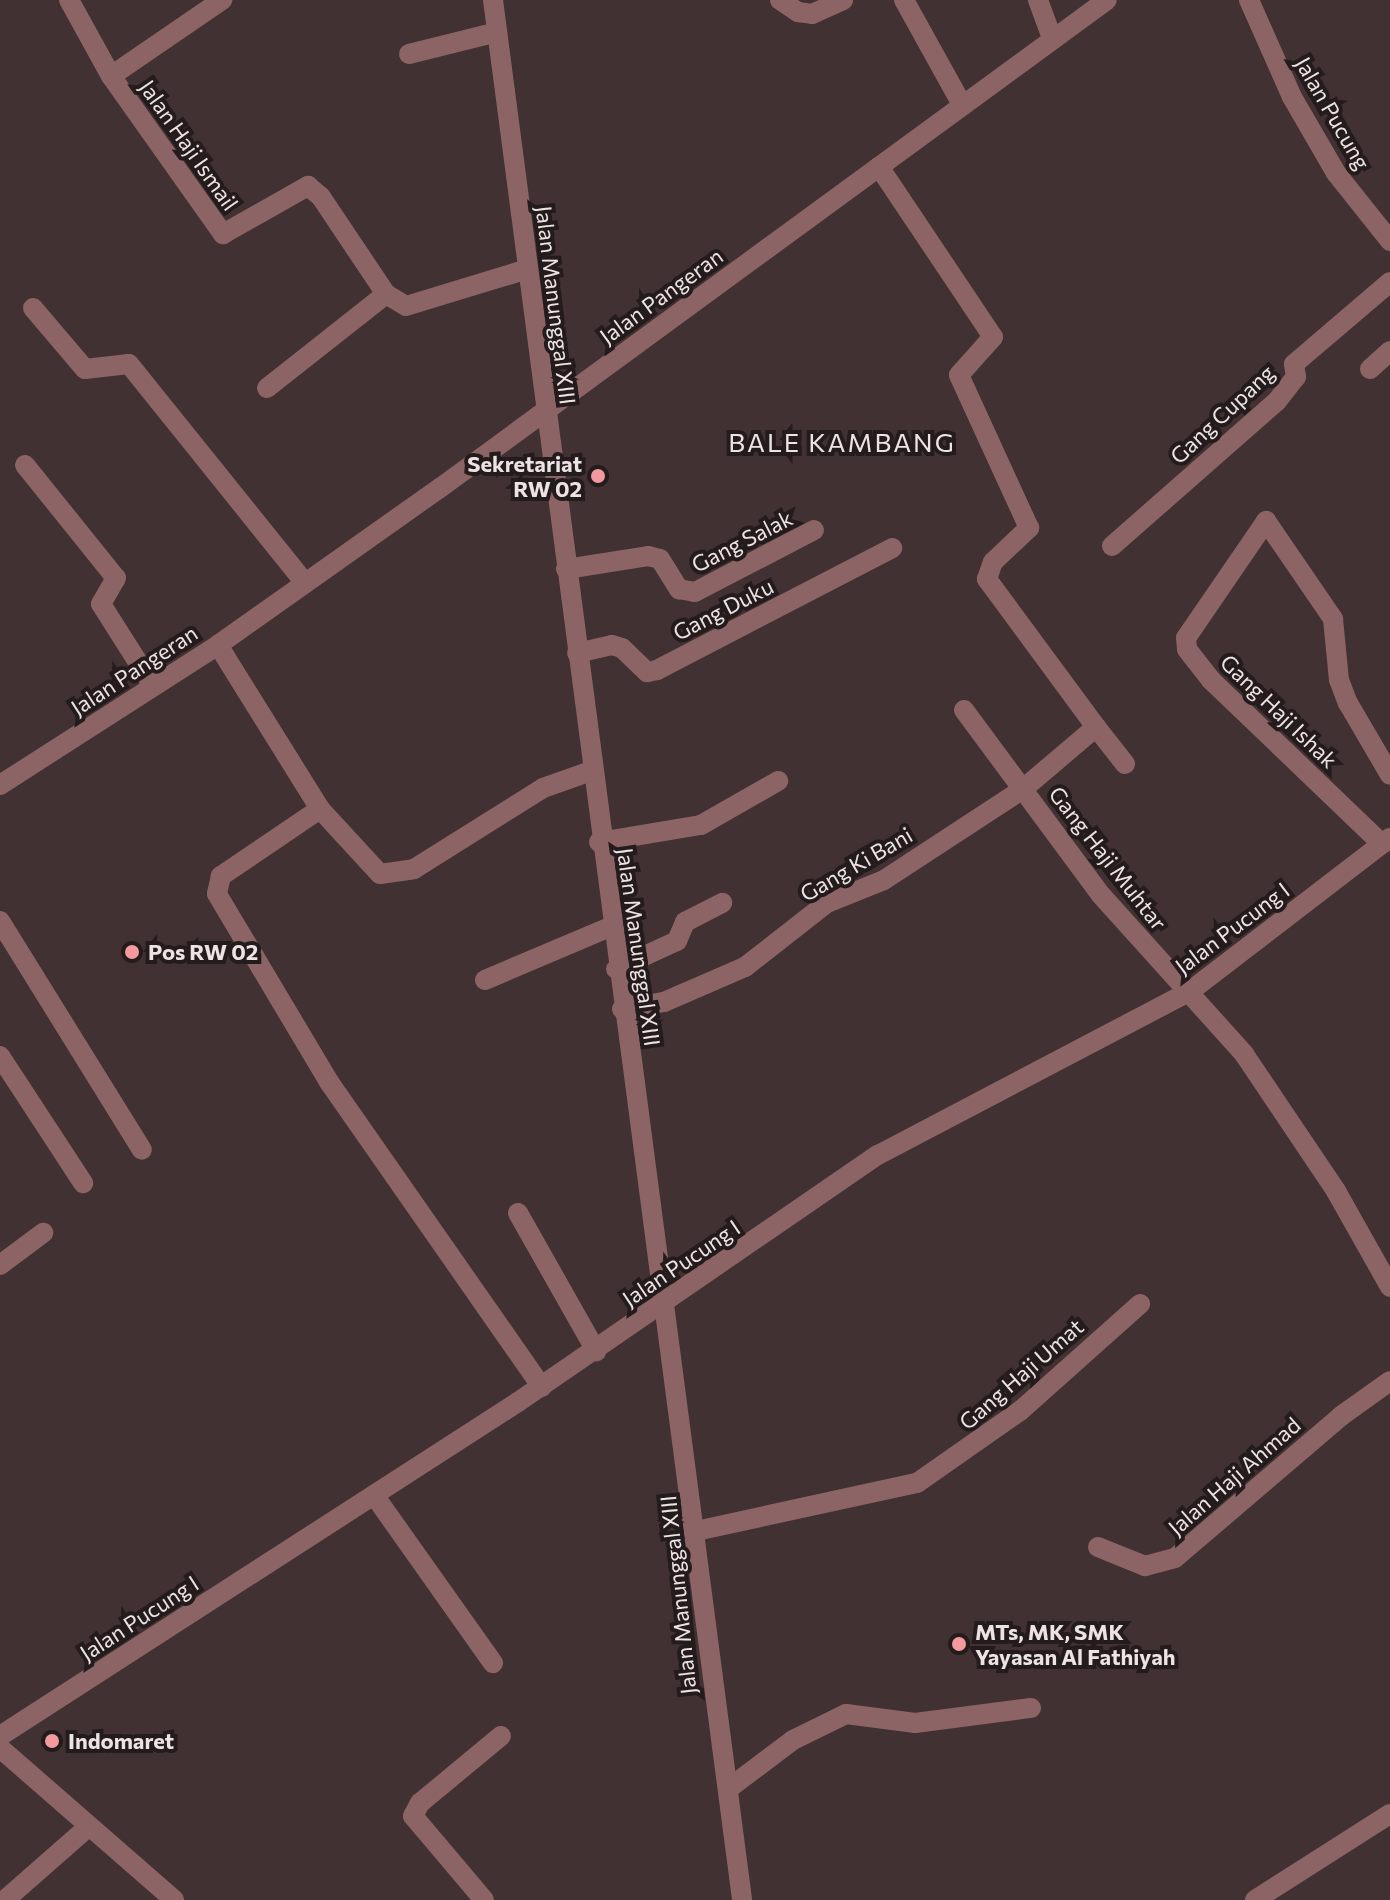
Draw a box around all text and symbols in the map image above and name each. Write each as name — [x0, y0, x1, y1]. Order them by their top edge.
street label: Jalan Pucung — [1290, 52, 1376, 174]
street label: Jalan Haji Ismail — [134, 75, 244, 215]
street label: Jalan Manunggal XIII — [531, 204, 581, 406]
street label: Jalan Pangeran — [594, 242, 728, 350]
street label: Gang Cupang — [1164, 359, 1280, 469]
district label: BALE KAMBANG — [728, 426, 956, 458]
place label: Sekretariat RW 02 — [467, 450, 582, 502]
marker: Sekretariat RW 02 — [589, 467, 607, 485]
street label: Gang Salak — [687, 504, 797, 578]
street label: Gang Duku — [668, 572, 778, 646]
street label: Jalan Pangeran — [66, 619, 202, 721]
street label: Gang Haji Ishak — [1215, 649, 1343, 773]
street label: Gang Haji Muhtar — [1044, 781, 1172, 935]
street label: Gang Ki Bani — [795, 821, 917, 907]
street label: Jalan Manunggal XIII — [612, 846, 666, 1048]
street label: Jalan Pucung I — [1170, 877, 1294, 979]
place label: Pos RW 02 — [148, 939, 258, 965]
marker: Pos RW 02 — [123, 943, 141, 961]
street label: Jalan Pucung I — [617, 1214, 745, 1312]
street label: Gang Haji Umat — [954, 1313, 1088, 1435]
street label: Jalan Haji Ahmad — [1163, 1411, 1305, 1541]
street label: Jalan Manunggal XIII — [654, 1494, 702, 1696]
street label: Jalan Pucung I — [75, 1570, 203, 1666]
place label: MTs, MK, SMK Yayasan Al Fathiyah — [975, 1618, 1175, 1670]
marker: MTs, MK, SMK Yayasan Al Fathiyah — [950, 1635, 968, 1653]
place label: Indomaret — [68, 1728, 174, 1754]
marker: Indomaret — [43, 1732, 61, 1750]

